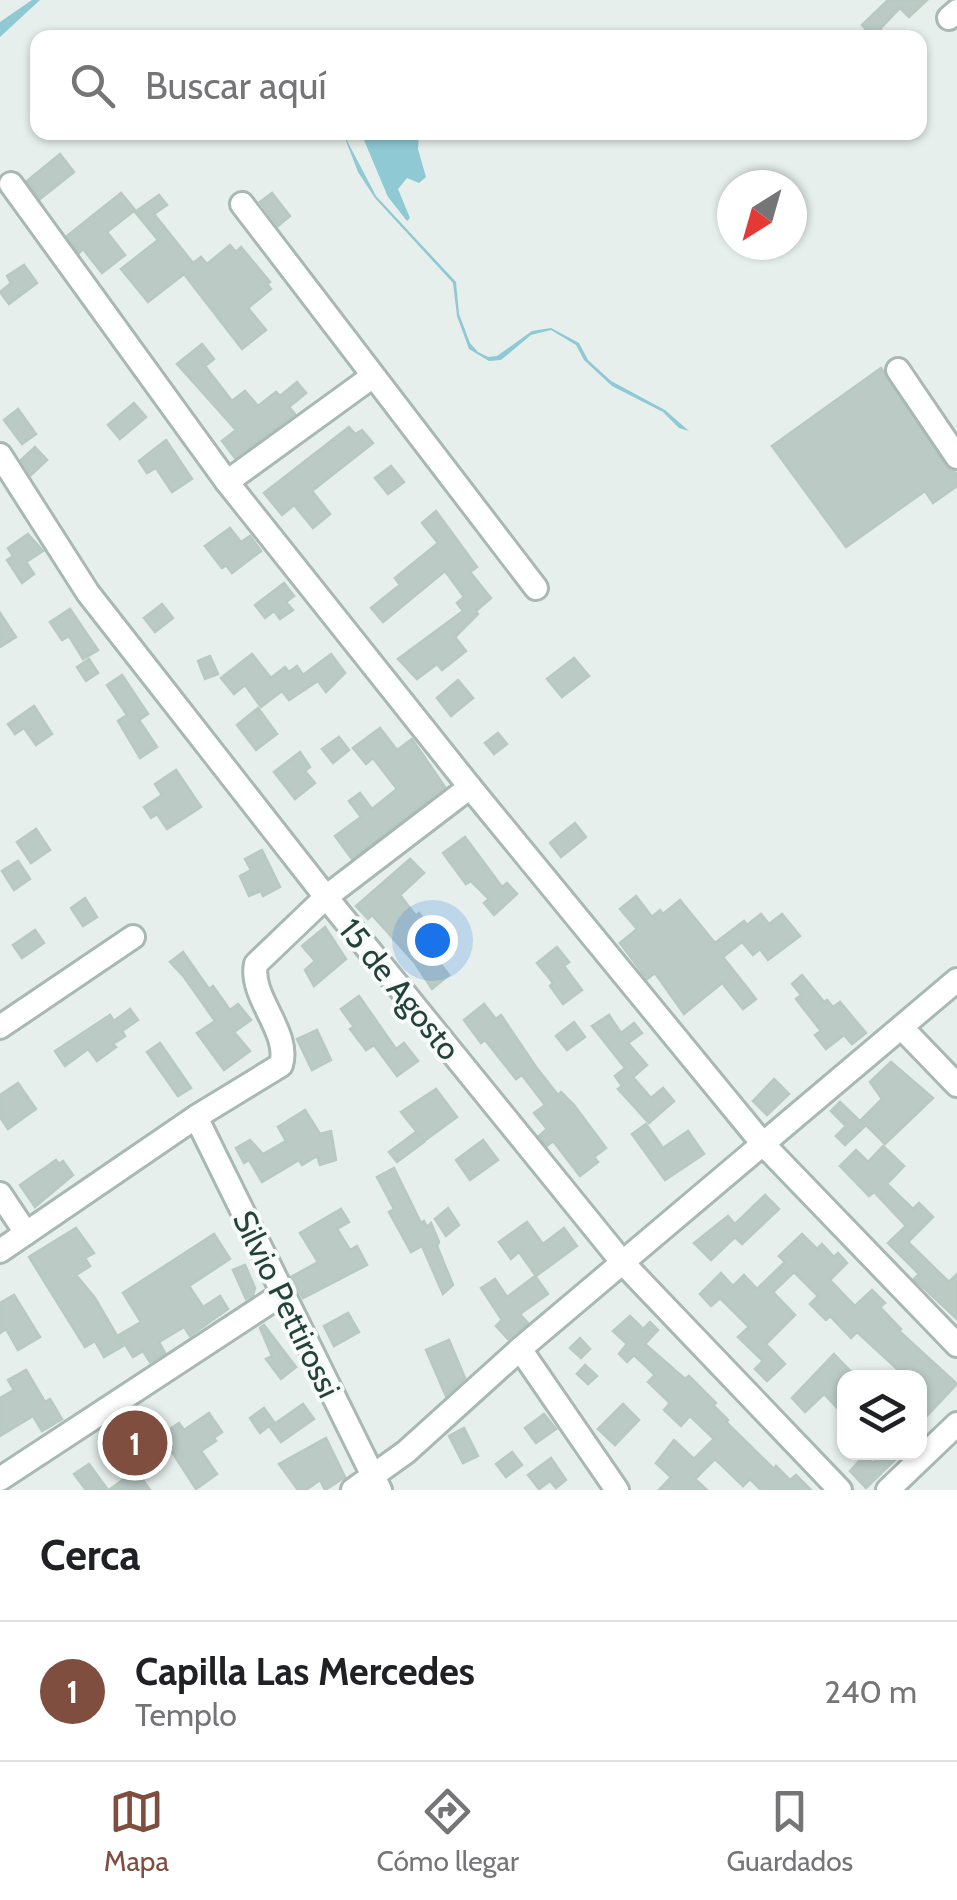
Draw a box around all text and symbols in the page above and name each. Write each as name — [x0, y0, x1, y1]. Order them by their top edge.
search box — [30, 30, 927, 140]
icon: search — [65, 58, 120, 113]
text: Buscar aquí — [145, 62, 327, 109]
north arrow — [717, 170, 807, 260]
street label: 15 de Agosto — [331, 910, 469, 1068]
your location — [407, 915, 458, 966]
street label: Silvio Pettirossi — [225, 1204, 349, 1404]
map controls — [837, 1370, 927, 1460]
button: layers — [837, 1370, 927, 1460]
pin: 1 — [102, 1406, 168, 1480]
text: Cerca — [40, 1529, 140, 1581]
text: Capilla Las Mercedes — [135, 1648, 475, 1695]
text: 1 — [67, 1672, 78, 1711]
text: 240 m — [824, 1672, 917, 1711]
text: Templo — [135, 1695, 237, 1734]
tab: Mapa — [104, 1784, 169, 1878]
tab: Cómo llegar — [377, 1784, 519, 1878]
tab: Guardados — [726, 1784, 853, 1878]

